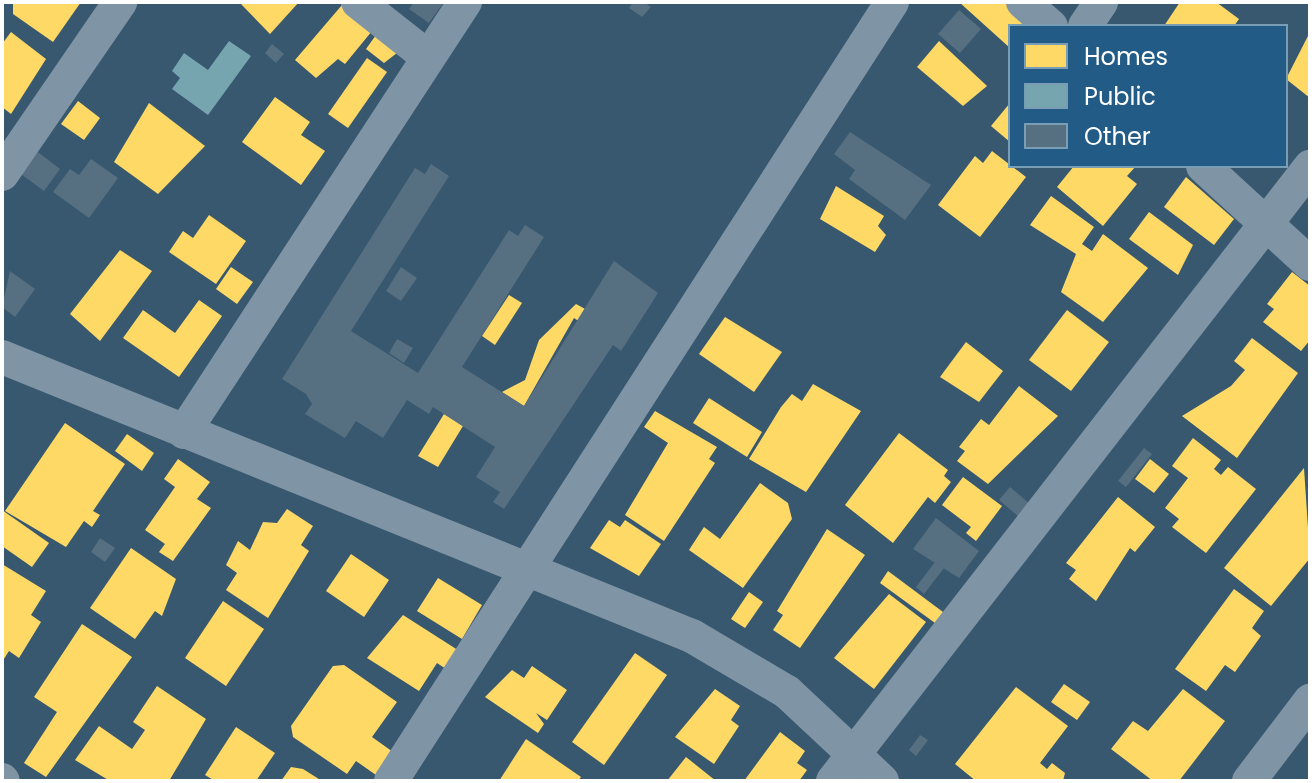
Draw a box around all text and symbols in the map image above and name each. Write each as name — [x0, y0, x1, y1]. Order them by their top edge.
legend — [1008, 24, 1288, 168]
text: Homes — [1084, 40, 1168, 73]
text: Public — [1084, 80, 1156, 113]
text: Other — [1084, 120, 1151, 153]

